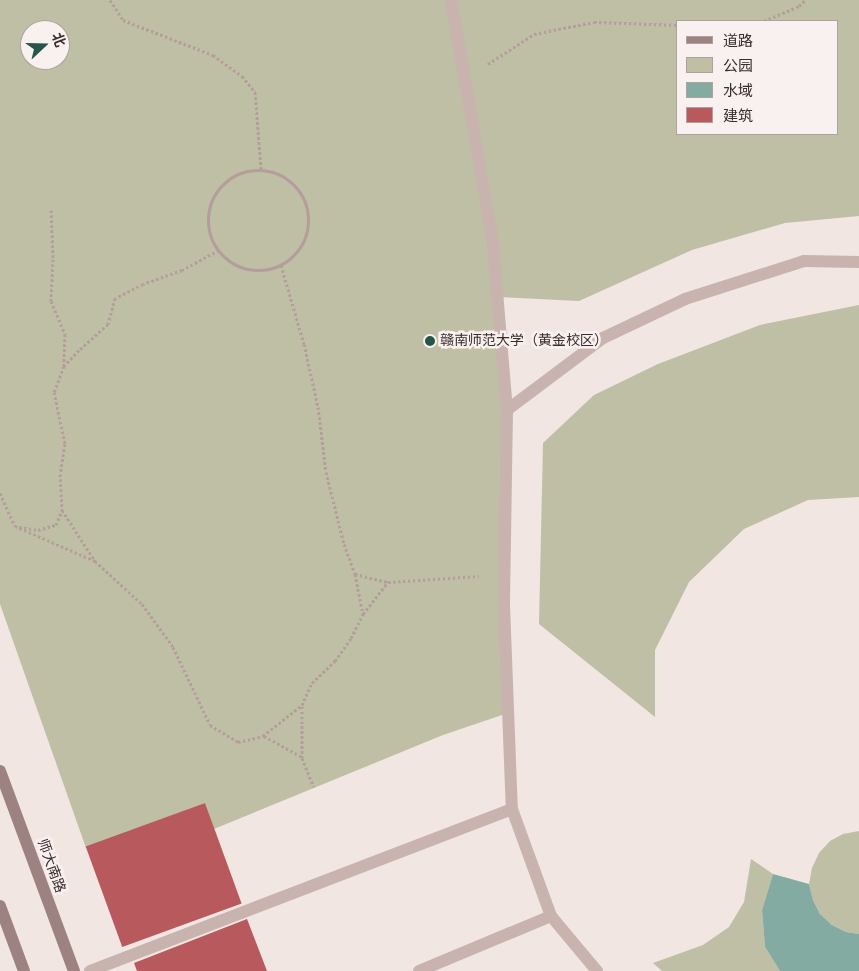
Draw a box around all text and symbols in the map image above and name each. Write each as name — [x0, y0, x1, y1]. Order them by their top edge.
north arrow — [20, 20, 70, 70]
legend — [676, 20, 839, 135]
text: 北 — [48, 30, 69, 49]
text: 道路 — [723, 32, 753, 50]
text: 公园 — [723, 57, 753, 75]
text: 水域 — [723, 82, 753, 100]
text: 建筑 — [723, 107, 753, 125]
place label: 赣南师范大学（黄金校区） — [440, 333, 608, 349]
marker: 赣南师范大学（黄金校区） — [424, 335, 436, 347]
street label: 师大南路 — [34, 837, 68, 895]

